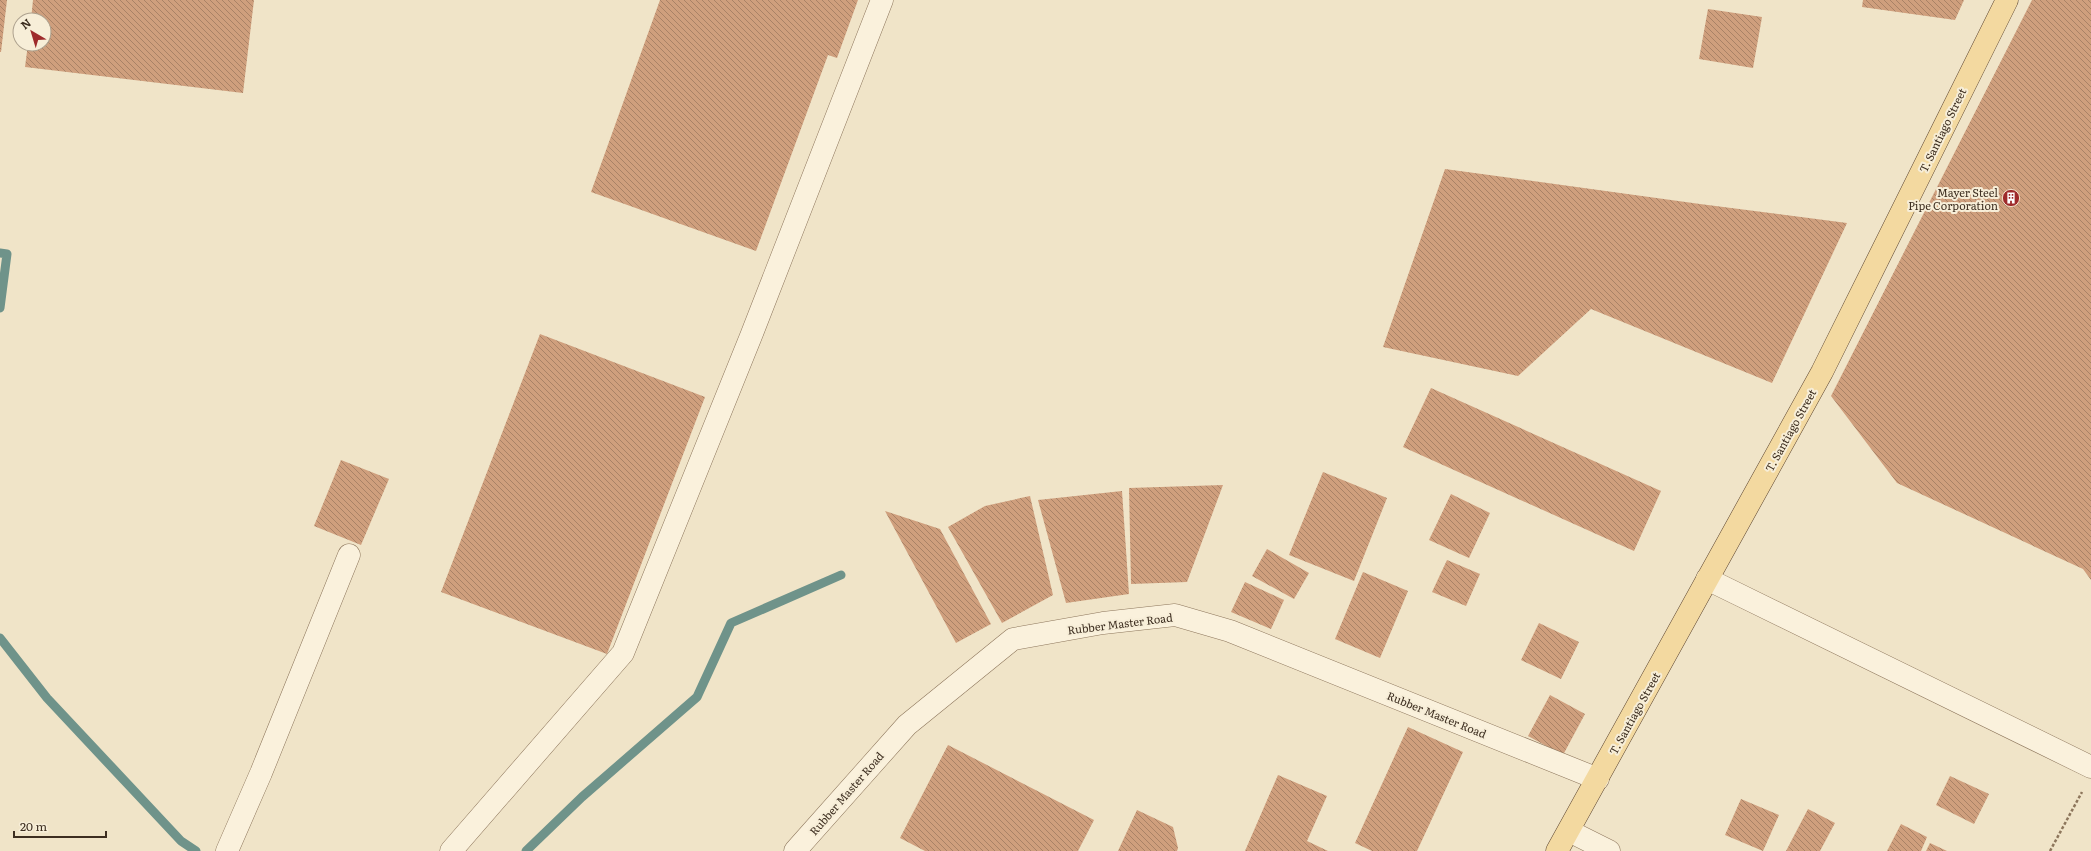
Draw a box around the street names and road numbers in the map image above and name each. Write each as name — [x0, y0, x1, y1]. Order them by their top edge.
street label: T. Santiago Street — [1915, 85, 1970, 175]
street label: T. Santiago Street — [1761, 385, 1820, 474]
street label: Rubber Master Road — [1066, 609, 1174, 637]
street label: T. Santiago Street — [1605, 668, 1664, 757]
street label: Rubber Master Road — [1385, 687, 1489, 741]
street label: Rubber Master Road — [805, 748, 887, 838]

